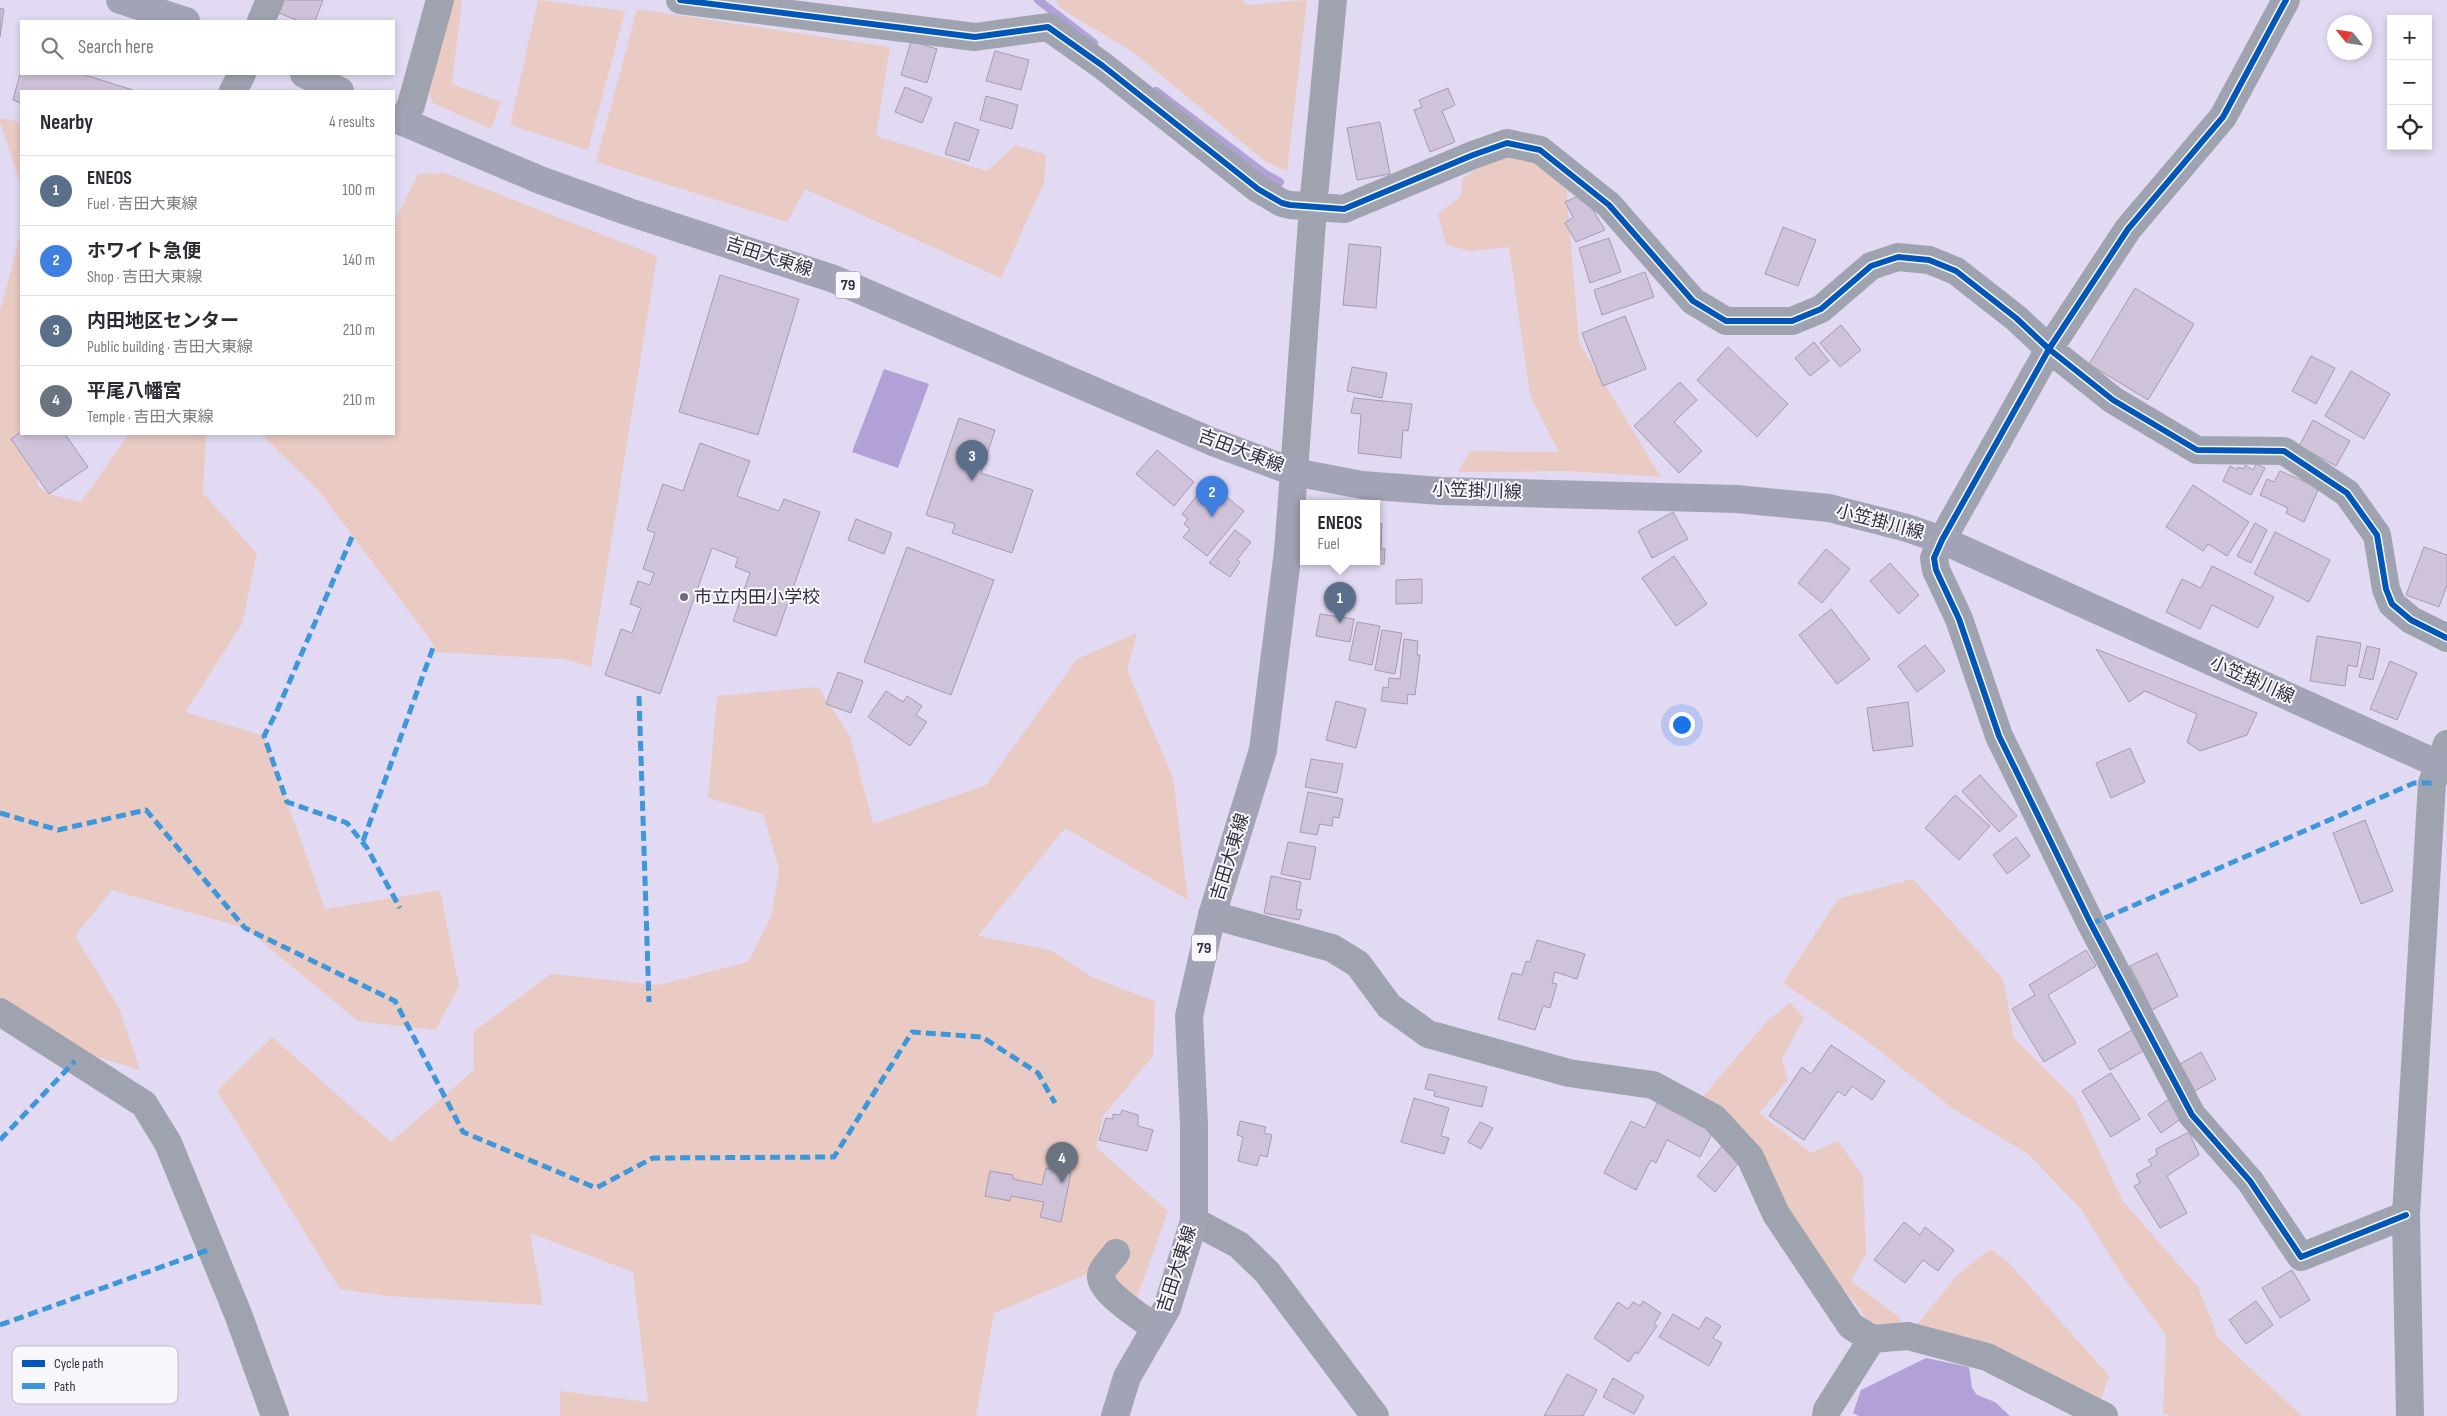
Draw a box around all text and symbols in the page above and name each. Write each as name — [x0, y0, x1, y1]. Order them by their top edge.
north arrow — [2327, 15, 2372, 60]
map controls — [2387, 15, 2432, 150]
button: + — [2387, 15, 2432, 60]
search box — [20, 20, 395, 75]
icon: search — [38, 34, 66, 62]
text: Search here — [78, 36, 154, 59]
button: − — [2387, 60, 2432, 105]
button: locate — [2387, 105, 2432, 150]
text: Nearby — [40, 110, 93, 135]
text: 4 results — [329, 113, 375, 132]
text: ENEOS — [87, 167, 132, 190]
text: 1 — [53, 181, 59, 200]
text: 100 m — [342, 181, 375, 200]
text: Fuel · 吉田大東線 — [87, 195, 197, 214]
street label: 吉田大東線 — [723, 233, 815, 281]
text: ホワイト急便 — [87, 240, 201, 263]
text: 2 — [52, 251, 60, 270]
text: 140 m — [343, 251, 375, 270]
text: Shop · 吉田大東線 — [87, 268, 202, 287]
road number: 79 — [836, 272, 860, 298]
text: 内田地区センター — [87, 310, 239, 333]
text: 3 — [52, 321, 60, 340]
text: 210 m — [343, 321, 375, 340]
text: Public building · 吉田大東線 — [87, 338, 253, 357]
text: 平尾八幡宮 — [87, 380, 182, 403]
text: 4 — [52, 391, 60, 410]
text: 210 m — [343, 391, 375, 410]
text: Temple · 吉田大東線 — [87, 408, 213, 427]
street label: 吉田大東線 — [1195, 425, 1287, 477]
pin: 3 — [956, 440, 988, 481]
pin: 2 — [1196, 476, 1228, 517]
street label: 小笠掛川線 — [1432, 479, 1522, 503]
popup — [1300, 500, 1380, 565]
street label: 小笠掛川線 — [1834, 500, 1926, 544]
text: ENEOS — [1318, 512, 1362, 535]
text: Fuel — [1318, 535, 1340, 554]
pin: 1 — [1324, 582, 1356, 623]
place label: 市立内田小学校 — [694, 587, 820, 608]
marker: 市立内田小学校 — [678, 591, 690, 603]
street label: 小笠掛川線 — [2207, 652, 2297, 708]
your location — [1669, 712, 1695, 738]
street label: 吉田大東線 — [1207, 811, 1253, 903]
road number: 79 — [1192, 934, 1216, 961]
pin: 4 — [1046, 1142, 1078, 1183]
street label: 吉田大東線 — [1153, 1223, 1201, 1315]
legend — [12, 1346, 178, 1404]
text: Cycle path — [54, 1355, 104, 1372]
text: Path — [54, 1378, 75, 1395]

